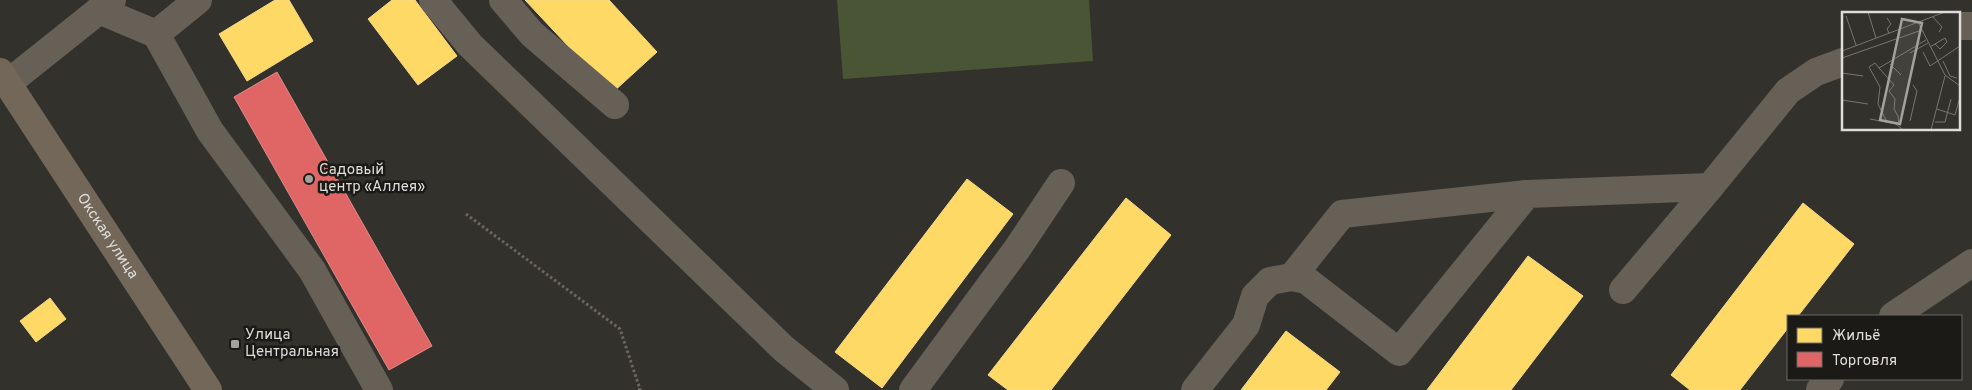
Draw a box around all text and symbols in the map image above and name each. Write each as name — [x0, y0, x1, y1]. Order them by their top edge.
inset map — [1842, 12, 1960, 130]
place label: Садовый центр «Аллея» — [319, 161, 425, 197]
marker: Садовый центр «Аллея» — [303, 173, 315, 185]
street label: Окская улица — [72, 190, 142, 283]
legend — [1787, 315, 1962, 380]
place label: Улица Центральная — [245, 326, 339, 362]
text: Жильё — [1832, 327, 1880, 346]
marker: Улица Центральная — [229, 338, 241, 350]
text: Торговля — [1832, 352, 1897, 371]

